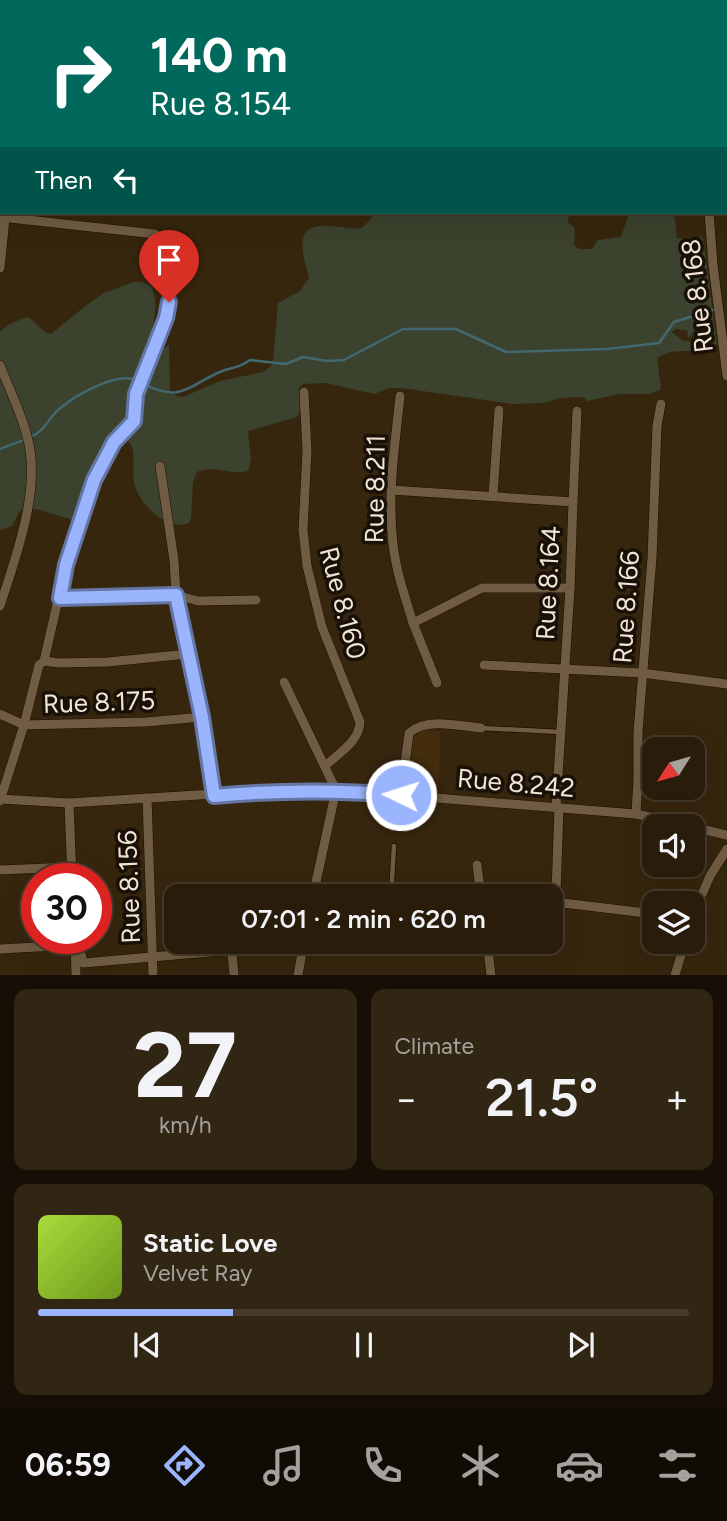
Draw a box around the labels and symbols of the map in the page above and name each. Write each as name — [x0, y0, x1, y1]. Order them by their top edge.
pin — [139, 230, 199, 302]
street label: Rue 8.168 — [674, 237, 720, 355]
street label: Rue 8.211 — [358, 434, 392, 544]
street label: Rue 8.164 — [529, 525, 567, 641]
street label: Rue 8.160 — [313, 543, 373, 663]
street label: Rue 8.166 — [606, 550, 646, 664]
street label: Rue 8.175 — [42, 684, 156, 720]
north arrow — [642, 737, 705, 800]
position arrow — [364, 758, 438, 832]
street label: Rue 8.242 — [456, 762, 576, 804]
street label: Rue 8.156 — [111, 830, 147, 944]
speed limit sign: 30 — [21, 863, 112, 954]

